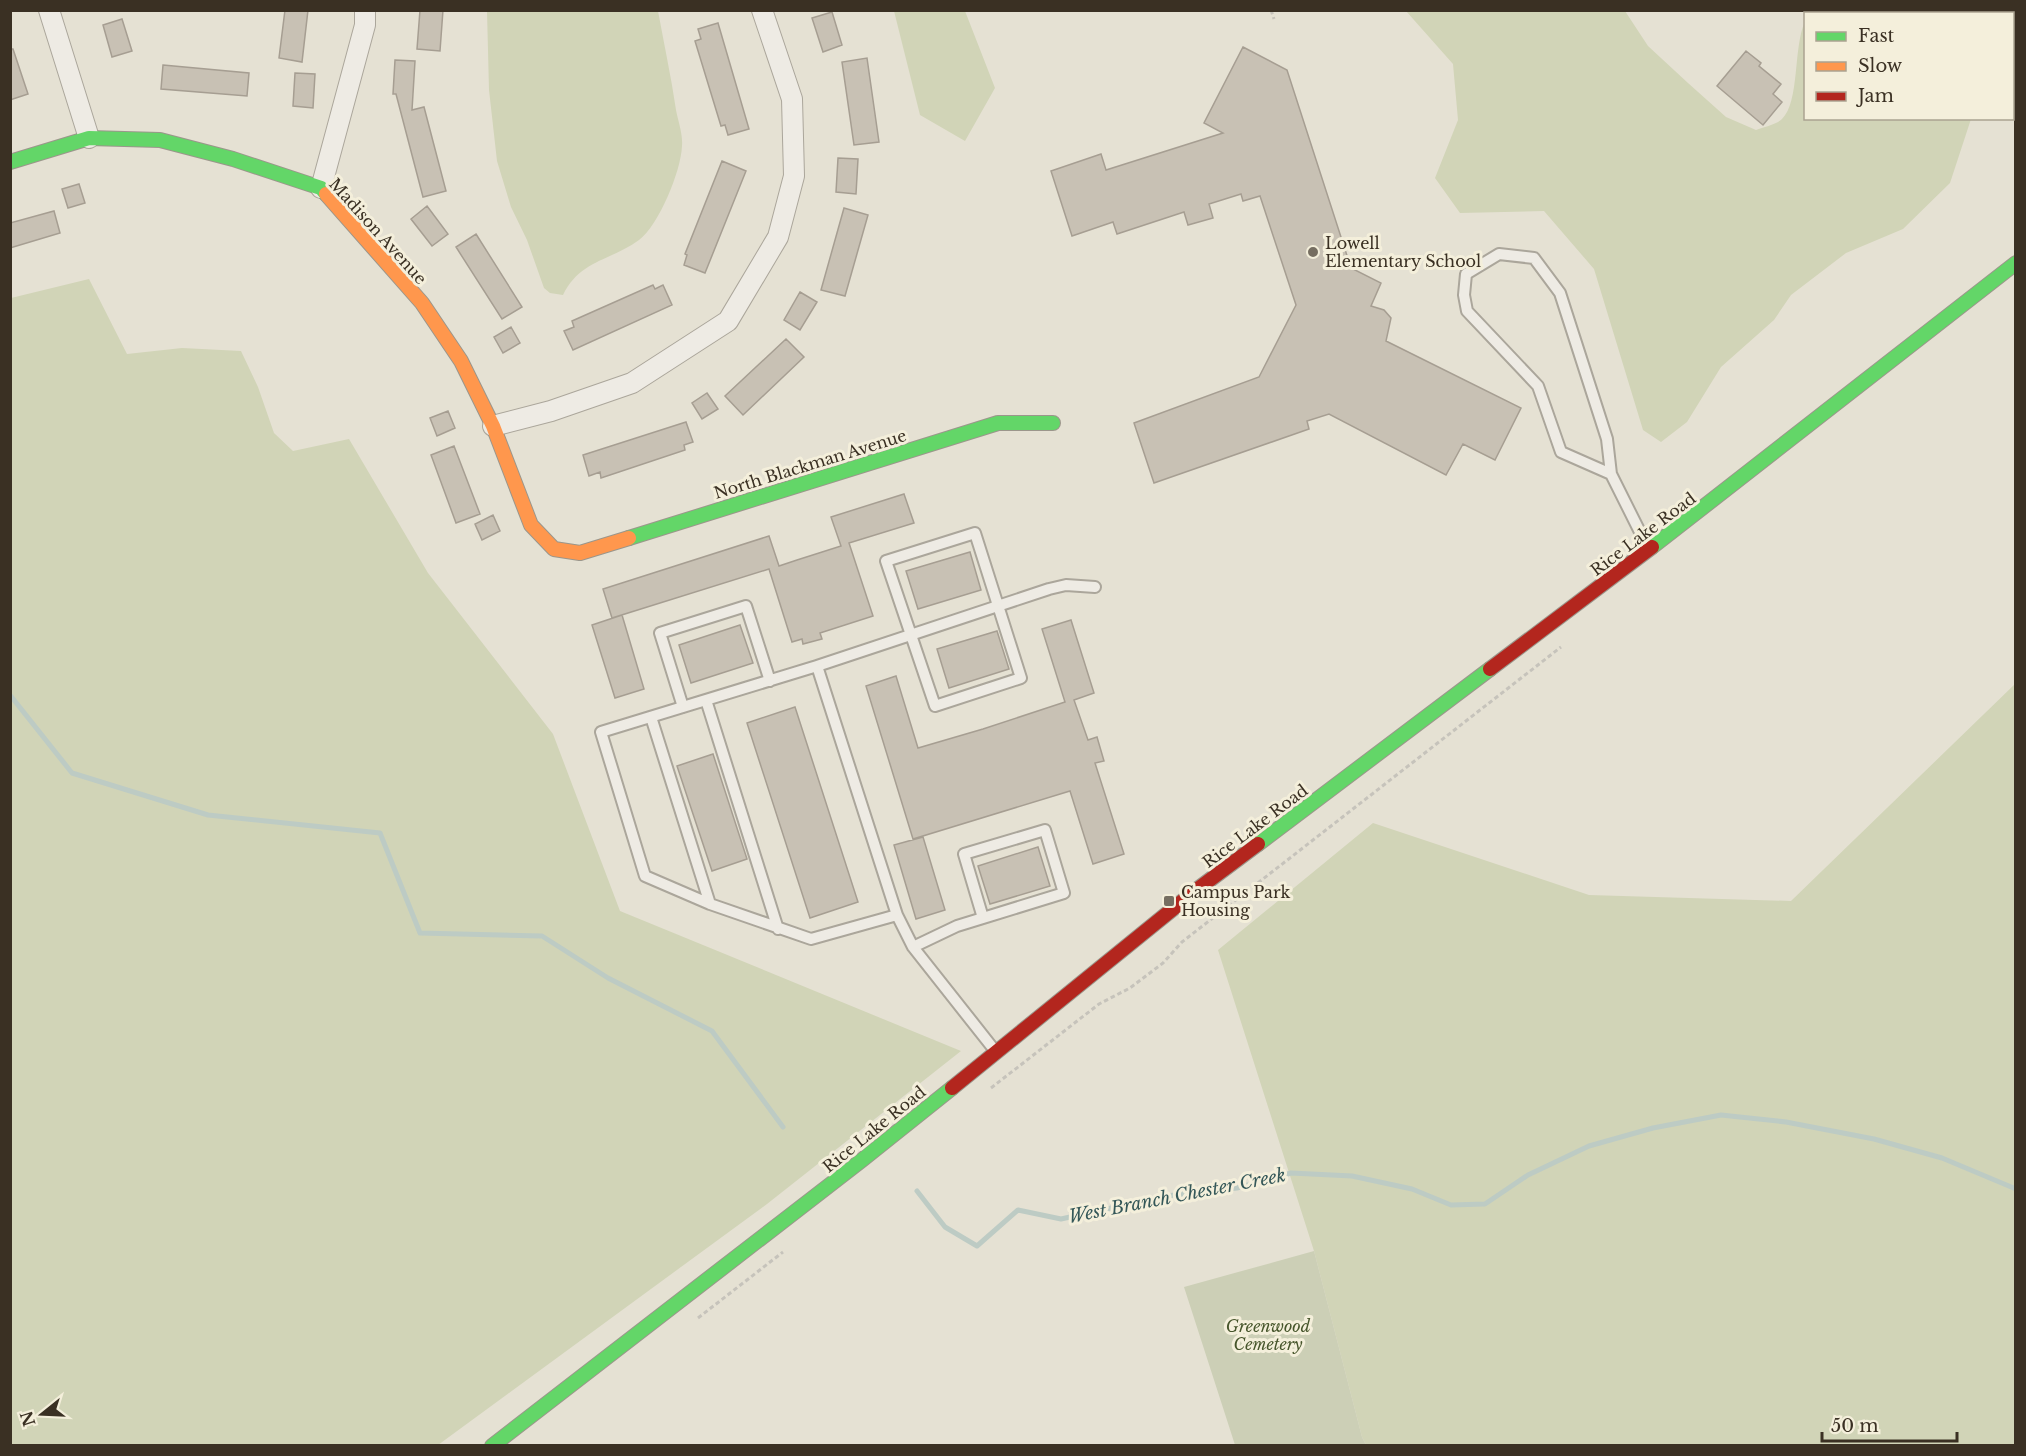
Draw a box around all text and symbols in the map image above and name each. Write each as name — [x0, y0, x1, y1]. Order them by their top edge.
legend — [1804, 12, 2014, 120]
text: Fast — [1858, 25, 1895, 47]
text: Slow — [1858, 55, 1903, 77]
text: Jam — [1856, 85, 1894, 107]
street label: Madison Avenue — [325, 174, 431, 288]
place label: Lowell Elementary School — [1325, 233, 1481, 271]
marker: Lowell Elementary School — [1306, 245, 1320, 259]
street label: North Blackman Avenue — [711, 425, 909, 503]
street label: Rice Lake Road — [1586, 488, 1700, 580]
street label: Rice Lake Road — [1198, 780, 1312, 872]
place label: Campus Park Housing — [1181, 882, 1291, 920]
marker: Campus Park Housing — [1162, 894, 1176, 908]
street label: Rice Lake Road — [819, 1081, 930, 1177]
water label: West Branch Chester Creek — [1066, 1164, 1288, 1228]
park label: Greenwood Cemetery — [1226, 1316, 1311, 1354]
north arrow — [12, 1384, 72, 1444]
scale bar — [1822, 1405, 1957, 1443]
text: N — [16, 1408, 40, 1429]
text: 50 m — [1831, 1415, 1879, 1437]

